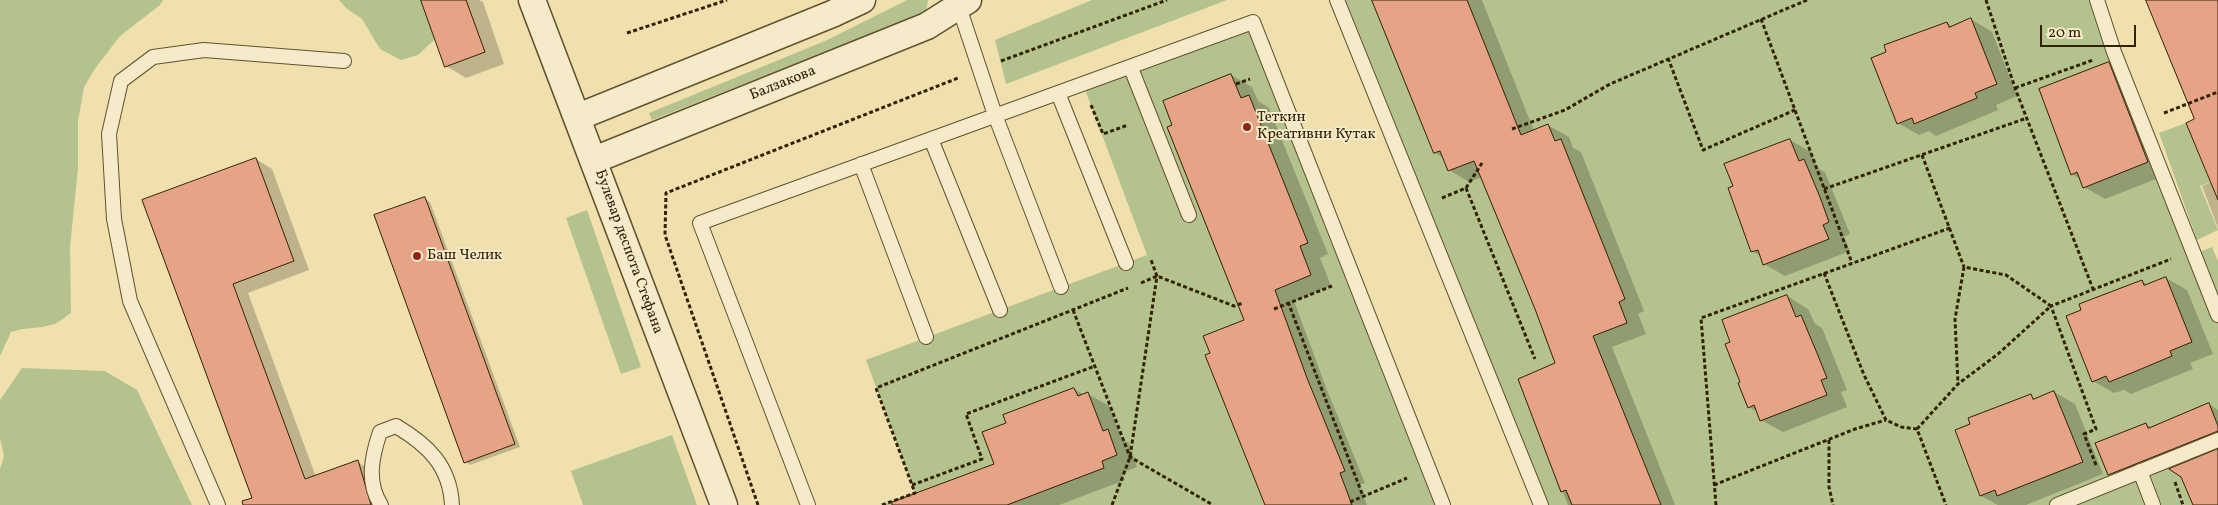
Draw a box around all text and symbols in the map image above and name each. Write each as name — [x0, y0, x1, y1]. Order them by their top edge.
scale bar — [2043, 15, 2139, 47]
text: 20 m — [2048, 23, 2081, 44]
street label: Балзакова — [747, 63, 819, 105]
place label: Теткин Креативни Кутак — [1257, 109, 1375, 144]
marker: Теткин Креативни Кутак — [1241, 121, 1253, 133]
street label: Булевар деспота Стефана — [590, 167, 666, 337]
place label: Баш Челик — [427, 247, 502, 265]
marker: Баш Челик — [411, 250, 423, 262]

